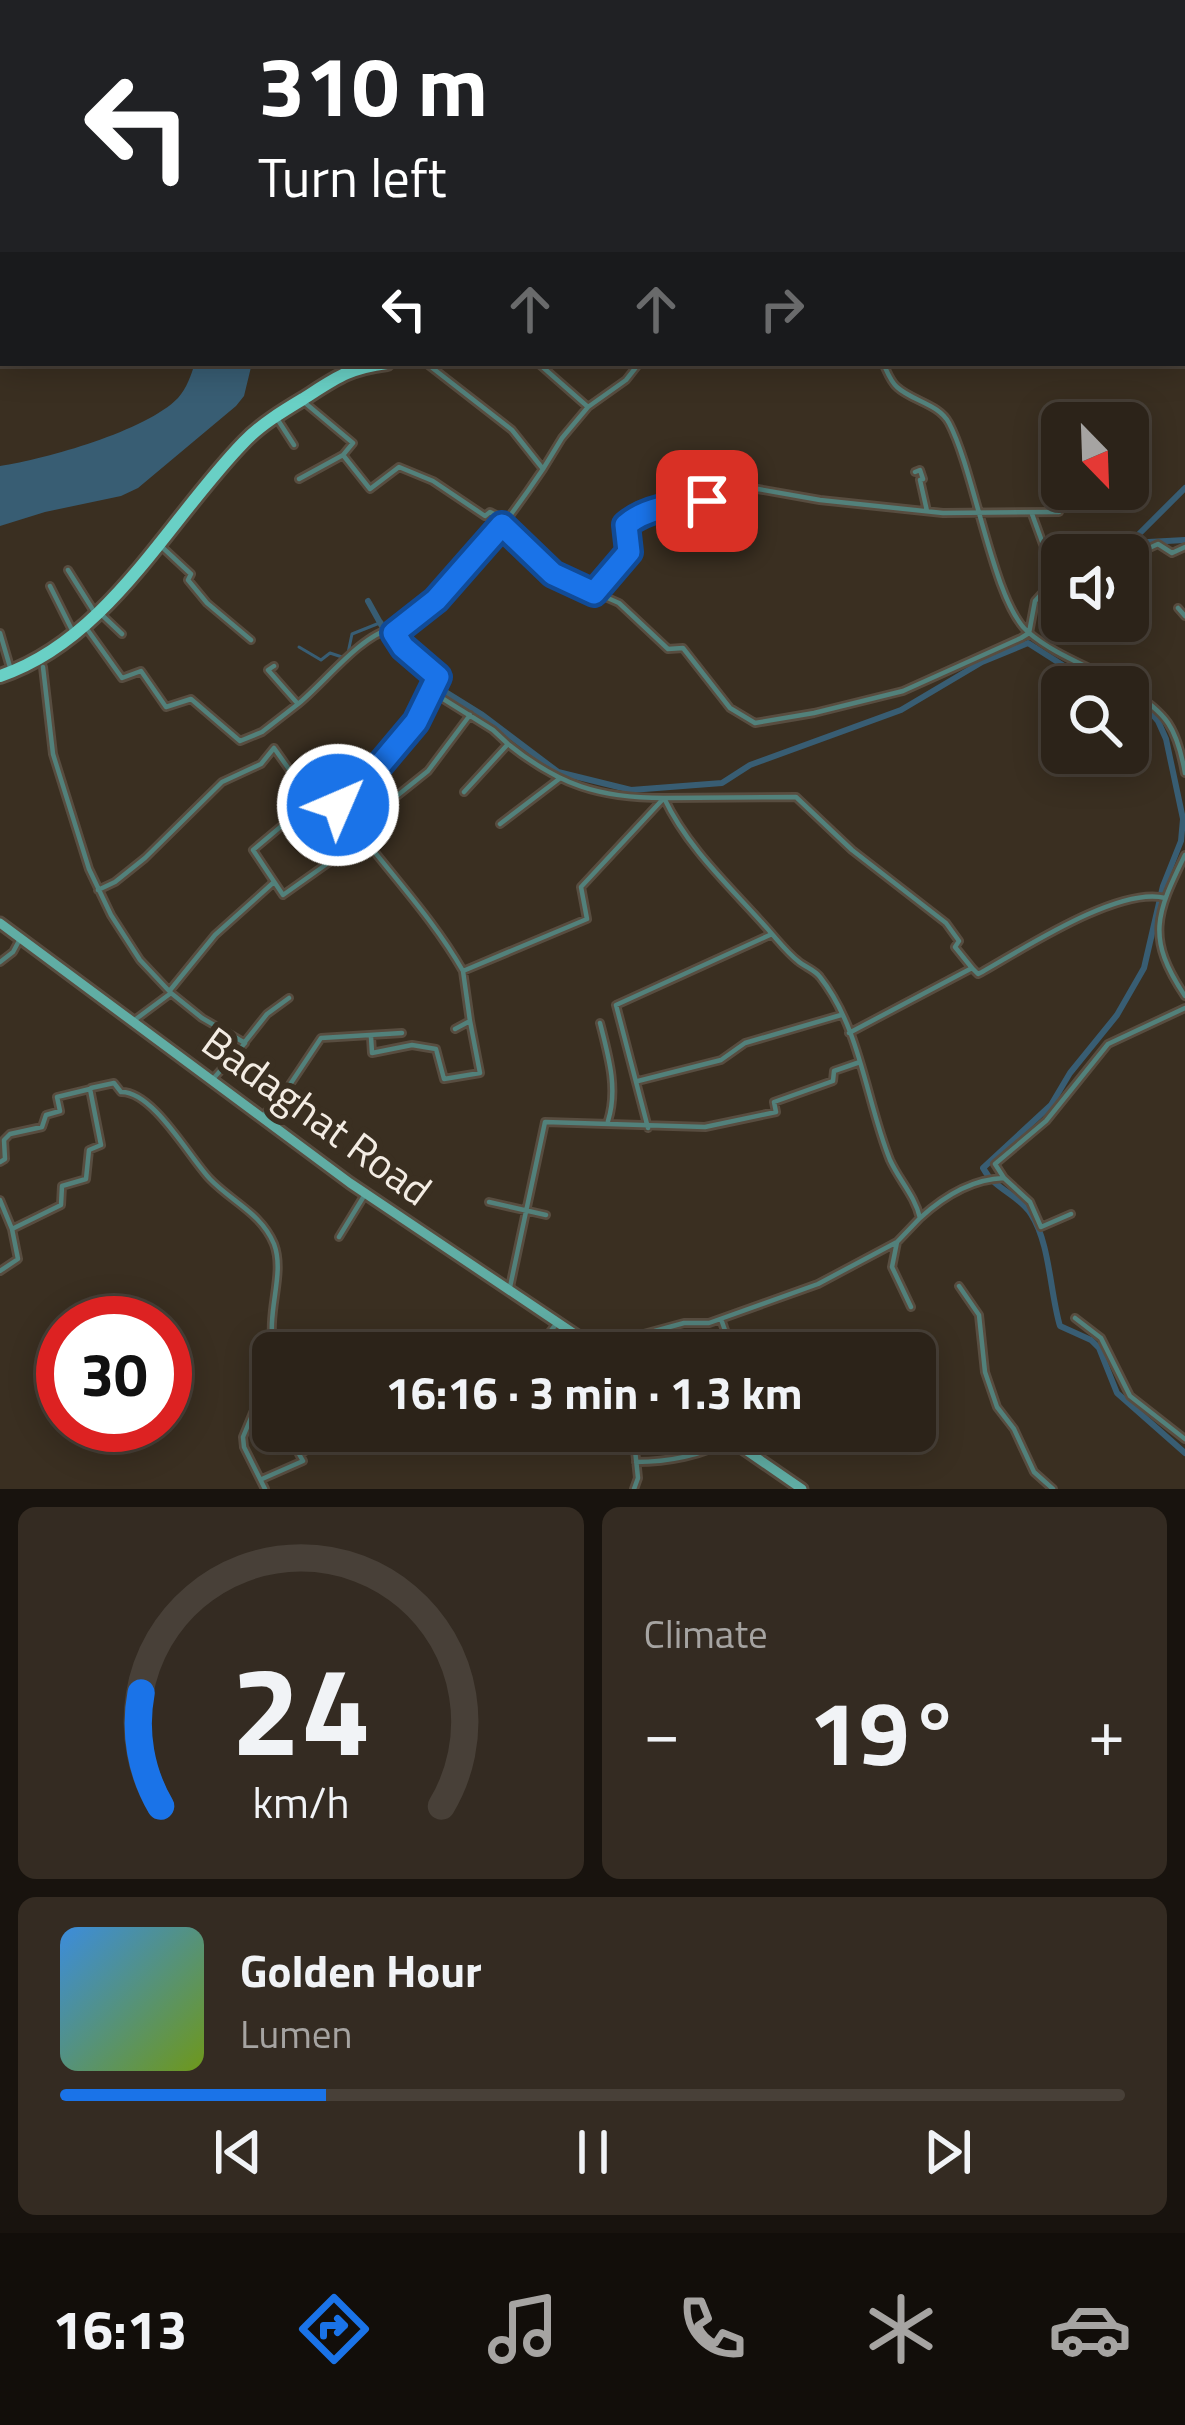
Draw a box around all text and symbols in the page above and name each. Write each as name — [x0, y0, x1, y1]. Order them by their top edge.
text: 310 m — [258, 21, 488, 149]
icon: left — [60, 48, 216, 204]
text: Turn left — [258, 136, 447, 218]
icon: left — [371, 276, 437, 342]
icon: ahead — [497, 276, 563, 342]
icon: ahead — [623, 276, 689, 342]
icon: right — [749, 276, 815, 342]
north arrow — [1041, 402, 1149, 510]
map controls — [1041, 402, 1149, 774]
pin — [656, 450, 758, 552]
icon: arrive — [674, 468, 740, 534]
button: sound — [1041, 534, 1149, 642]
button: search — [1041, 666, 1149, 774]
position arrow — [275, 742, 401, 868]
street label: Badaghat Road — [189, 1010, 446, 1221]
speed limit sign: 30 — [36, 1296, 192, 1452]
text: 16:16 · 3 min · 1.3 km — [385, 1358, 803, 1426]
text: Climate — [644, 1604, 768, 1663]
text: 24 — [231, 1614, 371, 1803]
text: 19° — [809, 1663, 960, 1800]
text: − — [644, 1681, 680, 1782]
text: + — [1088, 1681, 1125, 1782]
text: km/h — [252, 1769, 349, 1835]
text: Golden Hour — [240, 1936, 482, 2004]
text: Lumen — [240, 2004, 352, 2063]
icon: previous — [205, 2119, 271, 2185]
icon: pause — [560, 2119, 626, 2185]
icon: next — [915, 2119, 981, 2185]
icon: directions — [292, 2287, 376, 2371]
icon: music — [481, 2287, 565, 2371]
icon: phone — [670, 2287, 754, 2371]
icon: climate — [859, 2287, 943, 2371]
icon: car — [1048, 2287, 1132, 2371]
text: 16:13 — [53, 2288, 187, 2370]

